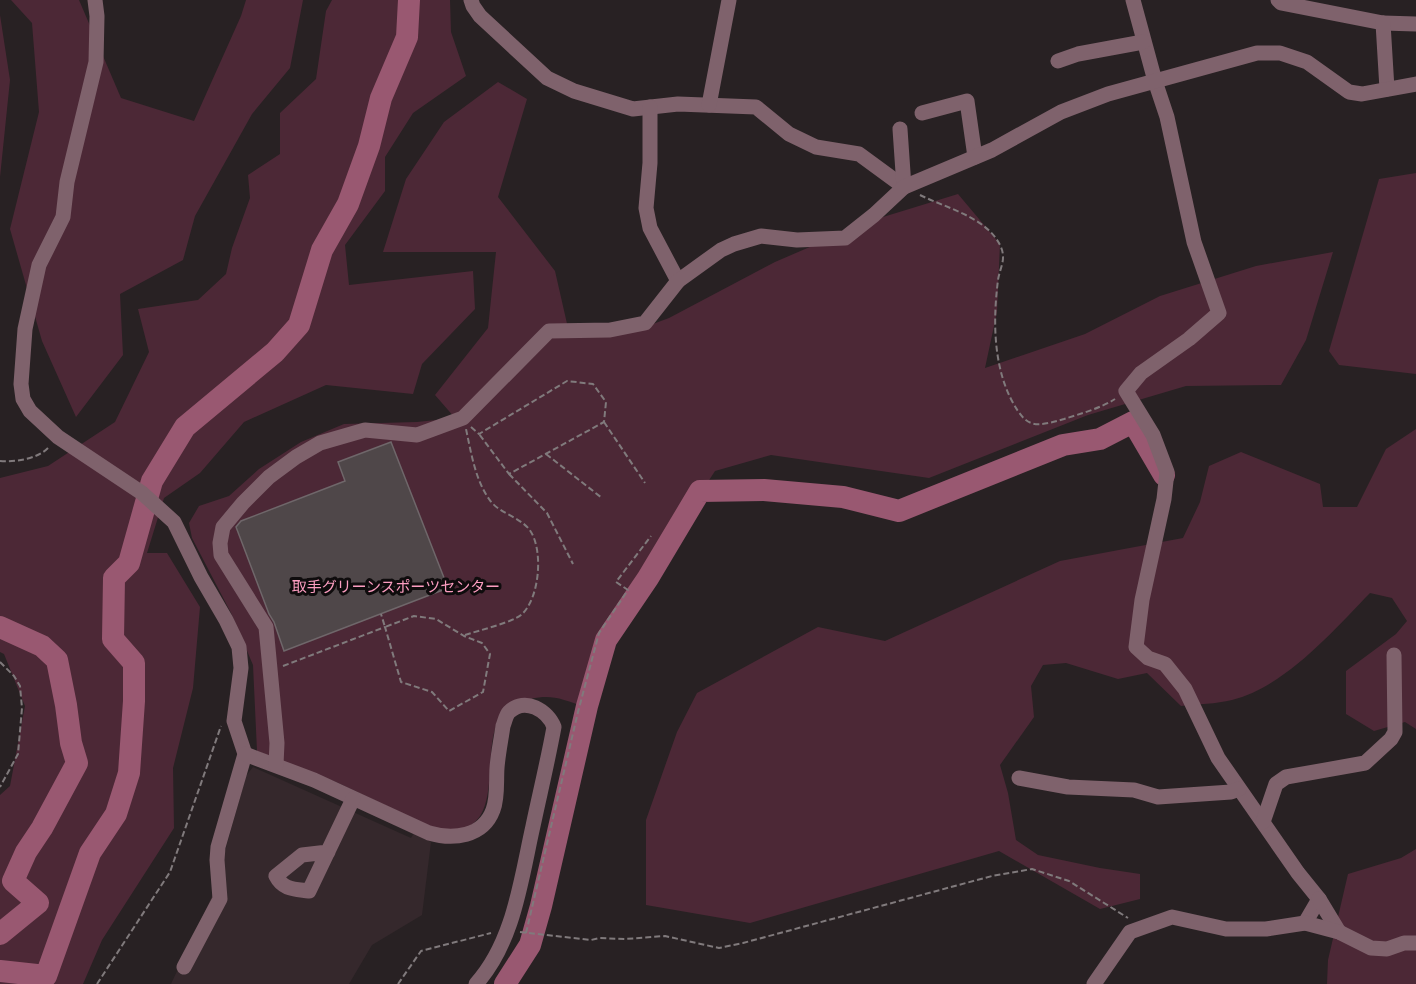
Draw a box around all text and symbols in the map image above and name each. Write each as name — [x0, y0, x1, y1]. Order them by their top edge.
park label: 取手グリーンスポーツセンター — [292, 579, 500, 598]

